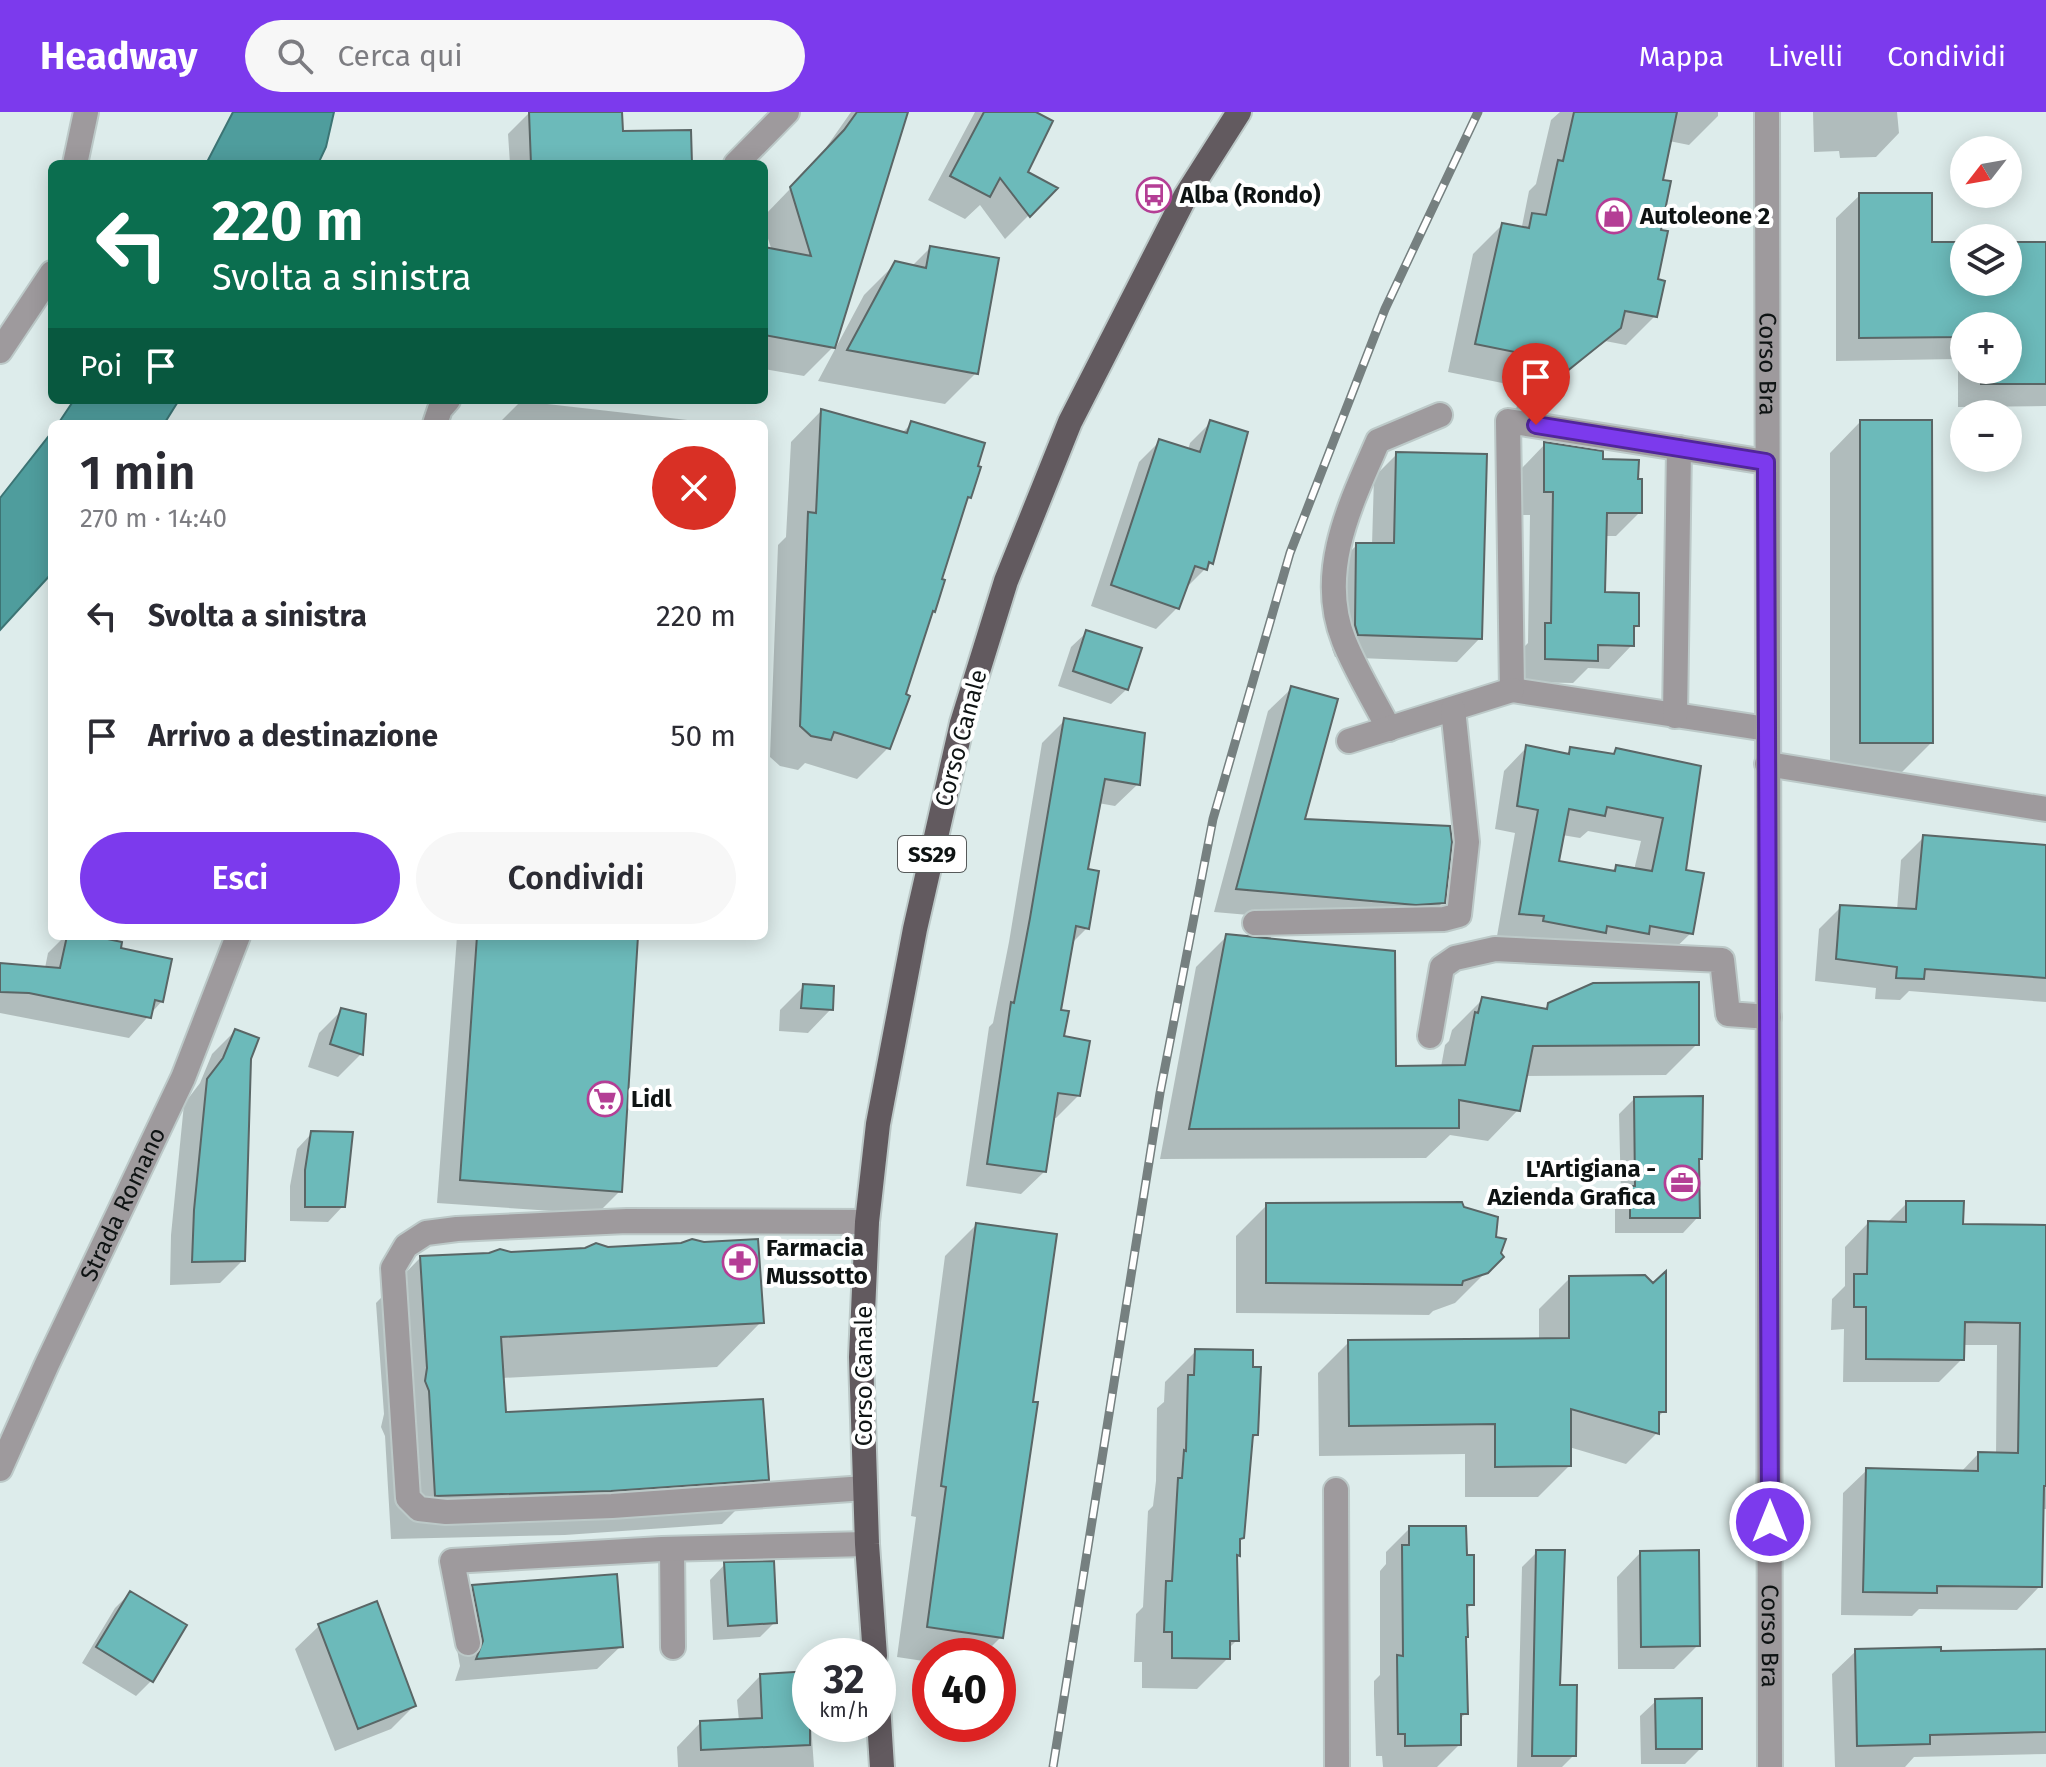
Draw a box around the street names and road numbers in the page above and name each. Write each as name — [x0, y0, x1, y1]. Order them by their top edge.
street label: Corso Bra — [1753, 312, 1782, 416]
street label: Corso Canale — [929, 666, 993, 810]
road number: SS29 — [898, 836, 966, 872]
street label: Strada Romano — [74, 1123, 171, 1286]
street label: Corso Canale — [850, 1306, 878, 1446]
street label: Corso Bra — [1756, 1584, 1784, 1688]

